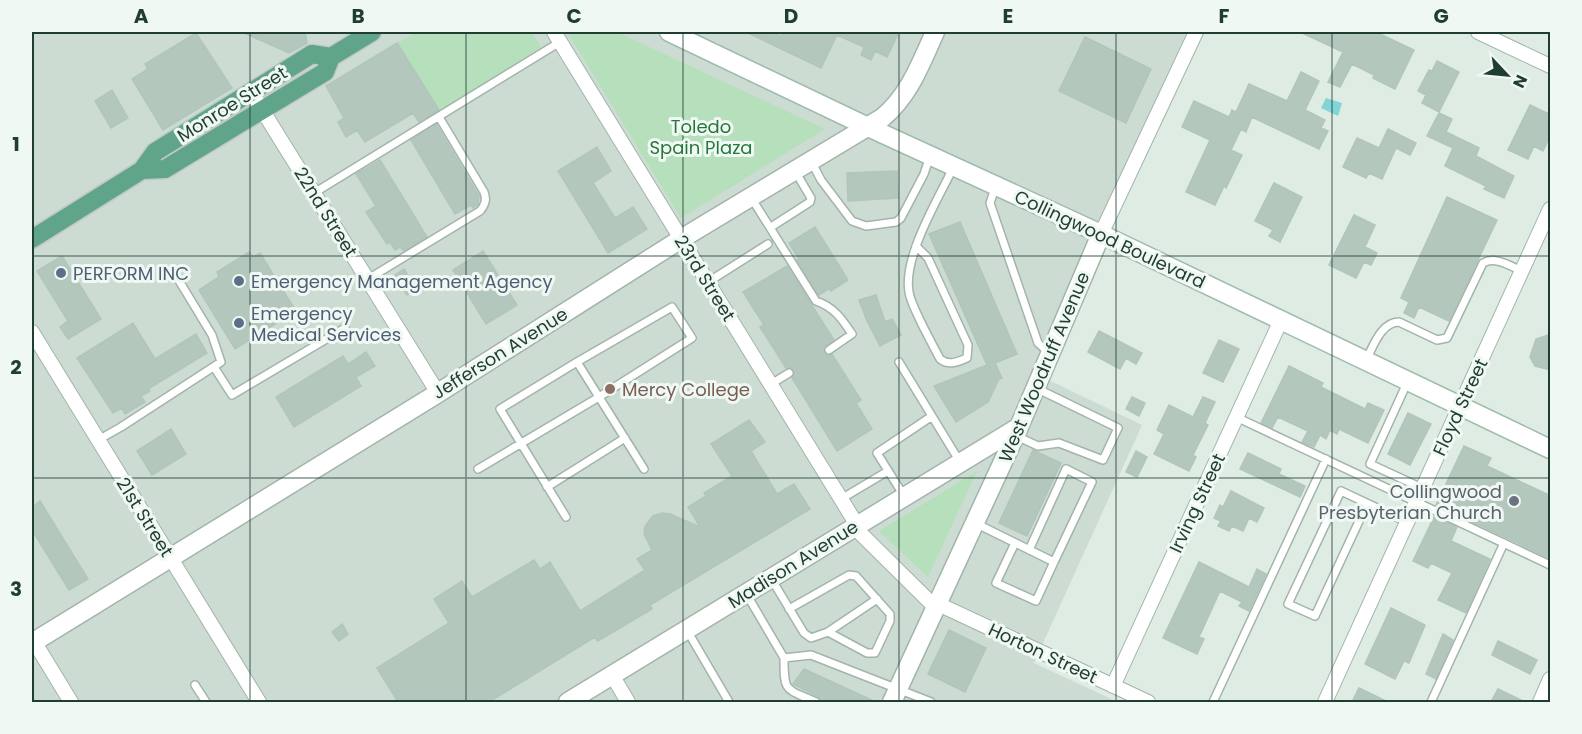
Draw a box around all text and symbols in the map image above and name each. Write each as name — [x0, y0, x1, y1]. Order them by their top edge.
text: A — [134, 2, 149, 30]
text: B — [351, 2, 365, 30]
text: C — [566, 2, 582, 30]
text: D — [784, 2, 798, 30]
text: E — [1003, 2, 1013, 30]
text: F — [1219, 2, 1230, 30]
text: G — [1433, 2, 1449, 30]
north arrow — [1477, 45, 1537, 105]
street label: Monroe Street — [172, 60, 292, 148]
text: N — [1507, 71, 1533, 92]
park label: Toledo Spain Plaza — [649, 114, 753, 160]
text: 1 — [12, 130, 20, 158]
street label: 22nd Street — [288, 162, 364, 262]
street label: Collingwood Boulevard — [1010, 184, 1210, 294]
street label: 23rd Street — [669, 230, 741, 326]
place label: PERFORM INC — [73, 261, 189, 286]
marker: PERFORM INC — [54, 266, 68, 280]
street label: West Woodruff Avenue — [992, 268, 1096, 466]
place label: Emergency Management Agency — [251, 269, 553, 294]
marker: Emergency Management Agency — [232, 274, 246, 288]
place label: Emergency Medical Services — [251, 301, 401, 347]
street label: Jefferson Avenue — [428, 301, 572, 405]
marker: Emergency Medical Services — [232, 316, 246, 330]
text: 2 — [10, 353, 22, 381]
street label: Floyd Street — [1427, 354, 1493, 460]
place label: Mercy College — [622, 377, 750, 402]
marker: Mercy College — [603, 382, 617, 396]
street label: Irving Street — [1163, 449, 1231, 557]
street label: 21st Street — [111, 472, 179, 562]
place label: Collingwood Presbyterian Church — [1319, 479, 1502, 525]
marker: Collingwood Presbyterian Church — [1507, 494, 1521, 508]
street label: Madison Avenue — [723, 514, 863, 614]
text: 3 — [10, 575, 22, 603]
street label: Horton Street — [984, 617, 1102, 689]

